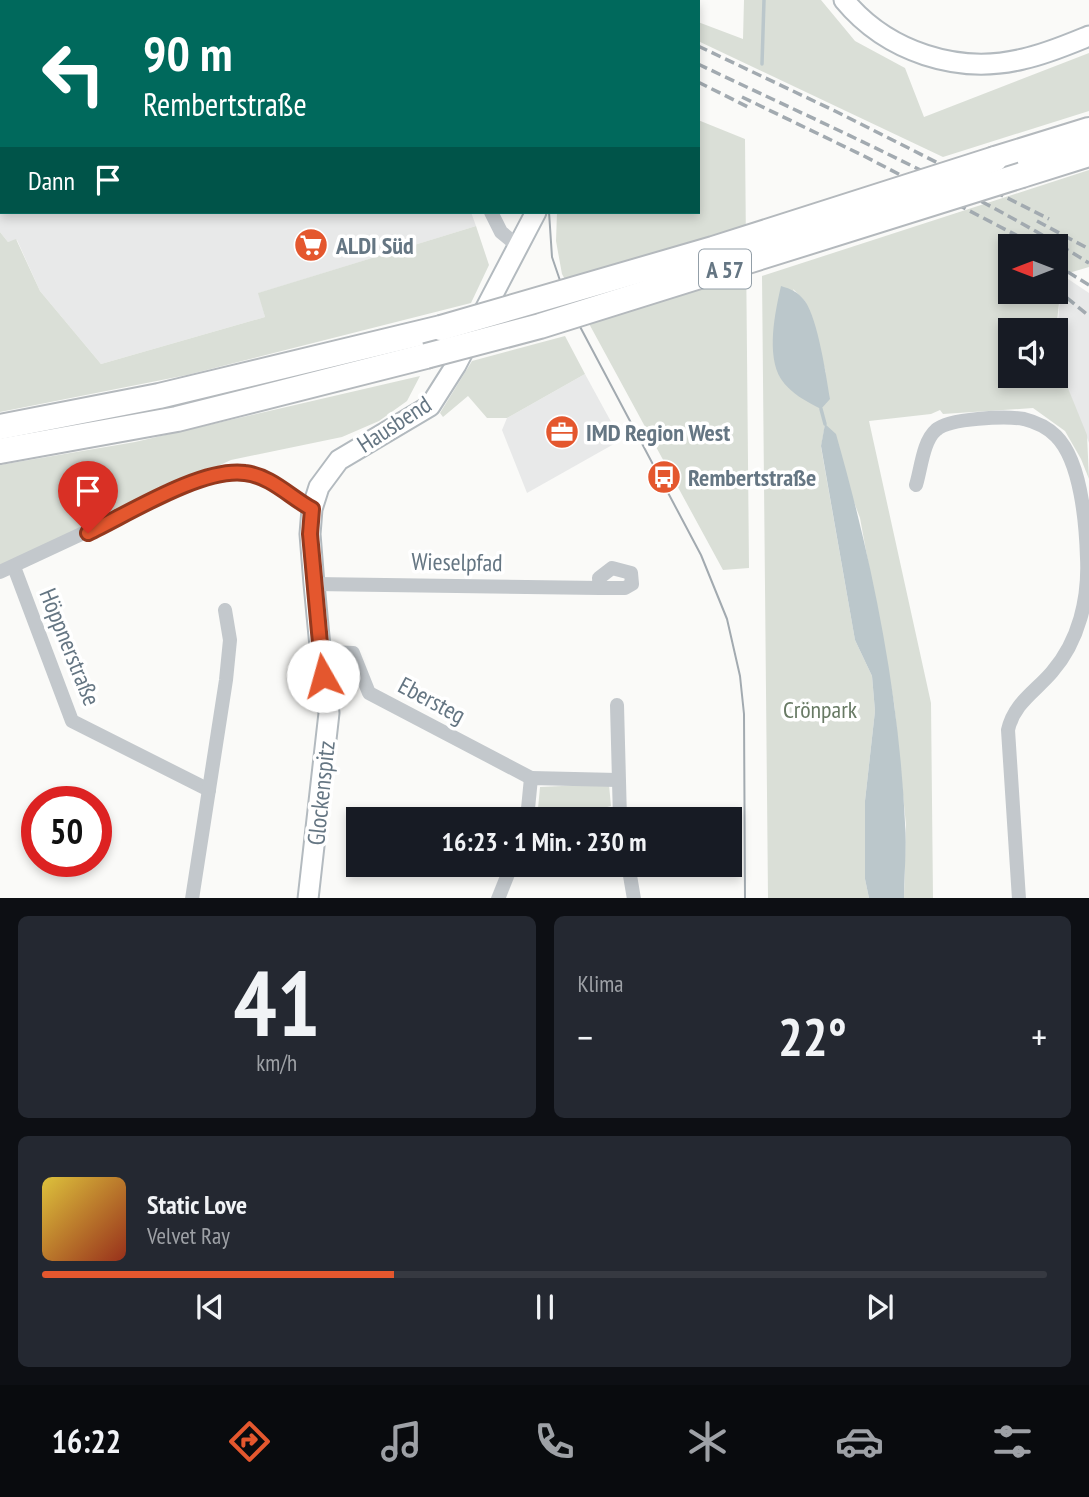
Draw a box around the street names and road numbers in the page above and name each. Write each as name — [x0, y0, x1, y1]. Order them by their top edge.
road number: A 57 — [699, 250, 751, 288]
street label: Hausbend — [351, 389, 437, 459]
street label: Wieselpfad — [411, 546, 503, 578]
street label: Höppnerstraße — [32, 584, 108, 710]
street label: Ebersteg — [393, 669, 471, 731]
street label: Glockenspitz — [300, 739, 342, 847]

